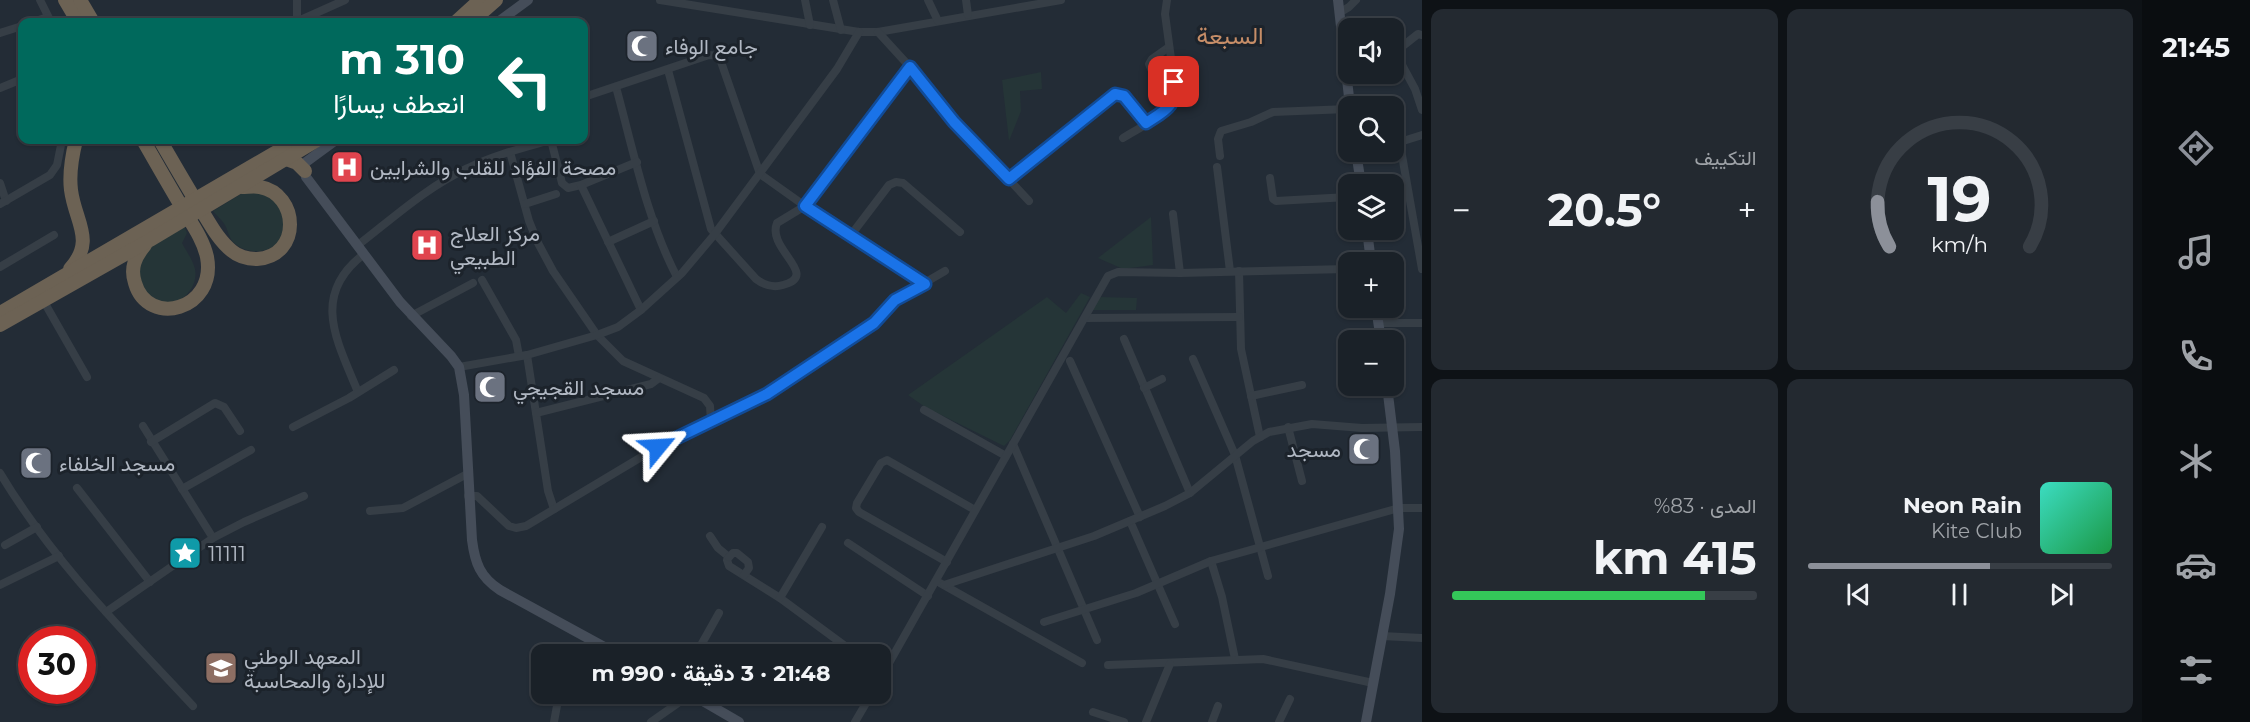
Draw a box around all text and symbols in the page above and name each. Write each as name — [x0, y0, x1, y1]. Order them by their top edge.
map controls — [1338, 18, 1404, 396]
button: sound — [1338, 18, 1404, 84]
district label: السبعة — [1196, 21, 1264, 50]
mosque icon: جامع الوفاء — [624, 28, 660, 64]
text: 21:45 — [2162, 31, 2230, 64]
text: 310 m — [339, 33, 465, 85]
place label: جامع الوفاء — [665, 34, 758, 61]
icon: left — [486, 42, 564, 120]
pin — [1148, 56, 1199, 107]
icon: arrive — [1157, 65, 1190, 98]
text: انعطف يسارًا — [333, 87, 465, 120]
button: search — [1338, 96, 1404, 162]
icon: directions — [2175, 127, 2217, 169]
text: التكييف — [1694, 146, 1757, 170]
hospital icon: مصحة الفؤاد للقلب والشرايين — [329, 149, 365, 185]
place label: مصحة الفؤاد للقلب والشرايين — [370, 155, 616, 181]
text: 19 — [1928, 161, 1992, 237]
button: layers — [1338, 174, 1404, 240]
text: 20.5° — [1547, 182, 1661, 237]
text: − — [1452, 190, 1471, 230]
text: + — [1738, 190, 1757, 230]
place label: مركز العلاج الطبيعي — [450, 221, 540, 275]
hospital icon: مركز العلاج الطبيعي — [409, 227, 445, 263]
text: km/h — [1931, 231, 1988, 257]
icon: music — [2175, 231, 2217, 273]
button: + — [1338, 252, 1404, 318]
button: − — [1338, 330, 1404, 396]
icon: phone — [2175, 335, 2217, 377]
mosque icon: مسجد القجيجي — [472, 369, 508, 405]
place label: مسجد القجيجي — [513, 375, 644, 405]
position arrow — [626, 415, 690, 479]
mosque icon: مسجد — [1346, 431, 1382, 467]
place label: مسجد — [1287, 437, 1341, 462]
icon: climate — [2175, 440, 2217, 482]
mosque icon: مسجد الخلفاء — [18, 445, 54, 481]
place label: مسجد الخلفاء — [59, 451, 175, 476]
text: Neon Rain — [1903, 492, 2022, 519]
text: المدى · 83% — [1654, 494, 1757, 518]
text: Kite Club — [1931, 519, 2022, 543]
text: 415 km — [1593, 530, 1757, 585]
place icon: 11111 — [167, 535, 203, 571]
place label: 11111 — [208, 541, 246, 566]
icon: car — [2175, 544, 2217, 586]
icon: previous — [1842, 578, 1875, 611]
icon: pause — [1943, 578, 1976, 611]
icon: next — [2045, 578, 2078, 611]
speed limit sign: 30 — [18, 626, 96, 704]
place label: المعهد الوطني للإدارة والمحاسبة — [244, 644, 385, 695]
icon: filters — [2175, 649, 2217, 691]
school or university icon: المعهد الوطني للإدارة والمحاسبة — [203, 650, 239, 686]
text: 21:48 · 3 دقيقة · 990 m — [592, 660, 830, 687]

